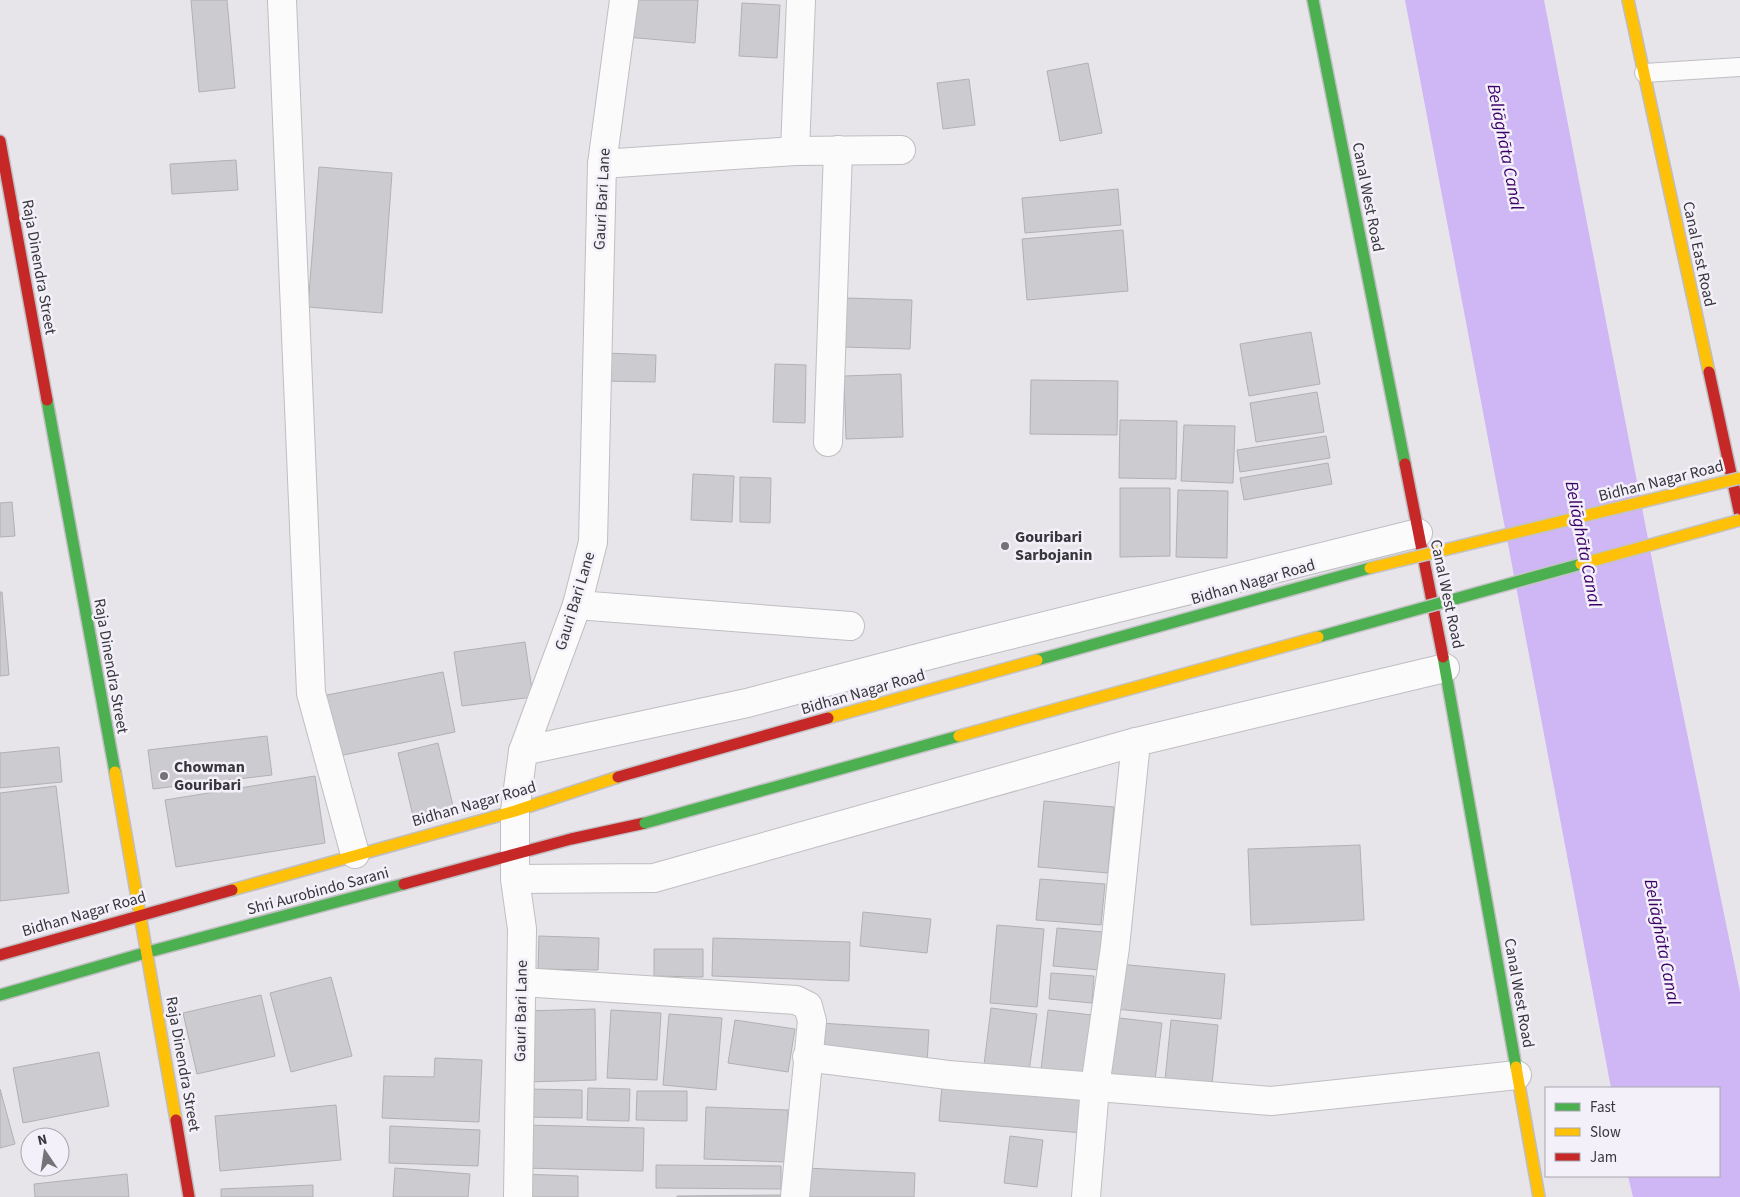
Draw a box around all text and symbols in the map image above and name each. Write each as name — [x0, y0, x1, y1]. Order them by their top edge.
water label: Beliāghāta Canal — [1481, 82, 1530, 213]
street label: Canal West Road — [1347, 140, 1389, 254]
street label: Gauri Bari Lane — [588, 147, 616, 251]
street label: Raja Dinendra Street — [16, 198, 62, 337]
street label: Canal East Road — [1677, 199, 1721, 309]
street label: Bidhan Nagar Road — [1596, 455, 1726, 507]
water label: Beliāghāta Canal — [1559, 479, 1608, 610]
place label: Gouribari Sarbojanin — [1015, 526, 1092, 566]
street label: Canal West Road — [1425, 537, 1469, 651]
marker: Gouribari Sarbojanin — [999, 540, 1011, 552]
street label: Gauri Bari Lane — [550, 549, 600, 653]
street label: Bidhan Nagar Road — [1188, 554, 1318, 610]
street label: Raja Dinendra Street — [88, 597, 134, 736]
street label: Bidhan Nagar Road — [798, 664, 928, 720]
place label: Chowman Gouribari — [174, 756, 245, 796]
marker: Chowman Gouribari — [158, 770, 170, 782]
street label: Bidhan Nagar Road — [409, 776, 539, 832]
street label: Shri Aurobindo Sarani — [245, 861, 391, 921]
water label: Beliāghāta Canal — [1638, 877, 1687, 1008]
street label: Bidhan Nagar Road — [19, 886, 149, 942]
street label: Canal West Road — [1499, 936, 1539, 1050]
street label: Gauri Bari Lane — [509, 960, 533, 1062]
street label: Raja Dinendra Street — [160, 995, 206, 1134]
legend — [1545, 1087, 1720, 1177]
text: Fast — [1590, 1097, 1616, 1118]
text: Slow — [1590, 1122, 1621, 1143]
north arrow — [20, 1127, 70, 1177]
text: N — [36, 1130, 49, 1151]
text: Jam — [1590, 1147, 1617, 1168]

